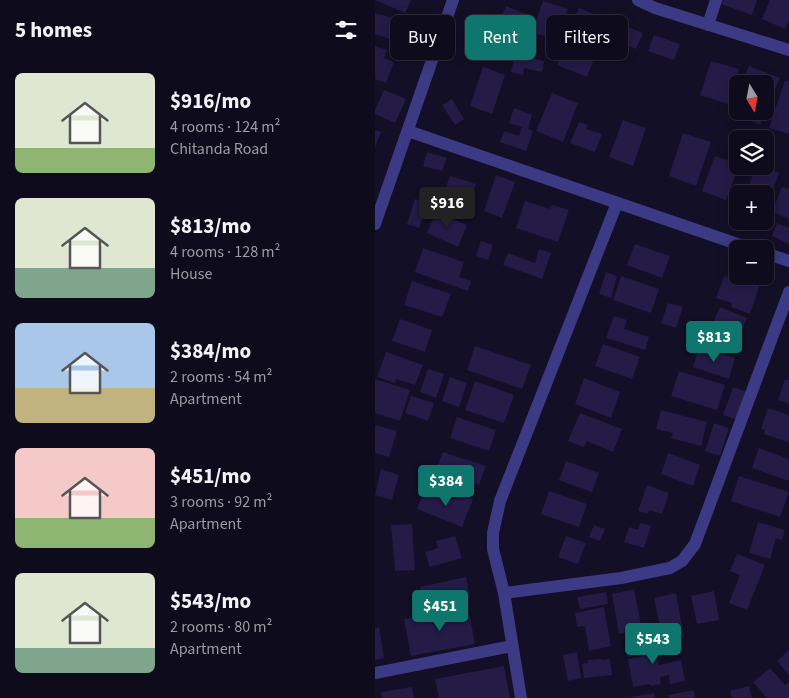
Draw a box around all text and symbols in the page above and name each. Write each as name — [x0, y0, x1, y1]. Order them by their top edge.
text: 5 homes — [15, 15, 92, 45]
chip: Buy — [390, 15, 455, 60]
chip: Rent — [465, 15, 536, 60]
chip: Filters — [546, 15, 628, 60]
icon: filters — [332, 16, 360, 44]
north arrow — [729, 75, 774, 120]
map controls — [729, 75, 774, 285]
text: $916/mo — [170, 86, 251, 116]
icon: home — [55, 93, 115, 153]
text: 4 rooms · 124 m² — [170, 116, 280, 138]
button: layers — [729, 130, 774, 175]
text: Chitanda Road — [170, 138, 268, 160]
button: + — [729, 185, 774, 230]
pin: $916 — [417, 186, 477, 229]
text: $916 — [430, 192, 464, 214]
text: $813/mo — [170, 211, 251, 241]
icon: home — [55, 218, 115, 278]
button: − — [729, 240, 774, 285]
text: 4 rooms · 128 m² — [170, 241, 280, 263]
text: House — [170, 263, 212, 285]
pin: $813 — [684, 320, 744, 363]
text: $813 — [697, 326, 731, 348]
text: $384/mo — [170, 336, 251, 366]
icon: home — [55, 343, 115, 403]
text: 2 rooms · 54 m² — [170, 366, 272, 388]
text: Apartment — [170, 388, 242, 410]
text: $451/mo — [170, 461, 251, 491]
pin: $384 — [416, 464, 476, 507]
icon: home — [55, 468, 115, 528]
text: $384 — [429, 470, 463, 492]
text: 3 rooms · 92 m² — [170, 491, 272, 513]
text: Apartment — [170, 513, 242, 535]
text: $543/mo — [170, 586, 251, 616]
pin: $451 — [410, 590, 470, 632]
icon: home — [55, 593, 115, 653]
text: $451 — [423, 595, 457, 617]
text: 2 rooms · 80 m² — [170, 616, 272, 638]
pin: $543 — [623, 622, 683, 665]
text: $543 — [636, 628, 670, 650]
text: Apartment — [170, 638, 242, 660]

